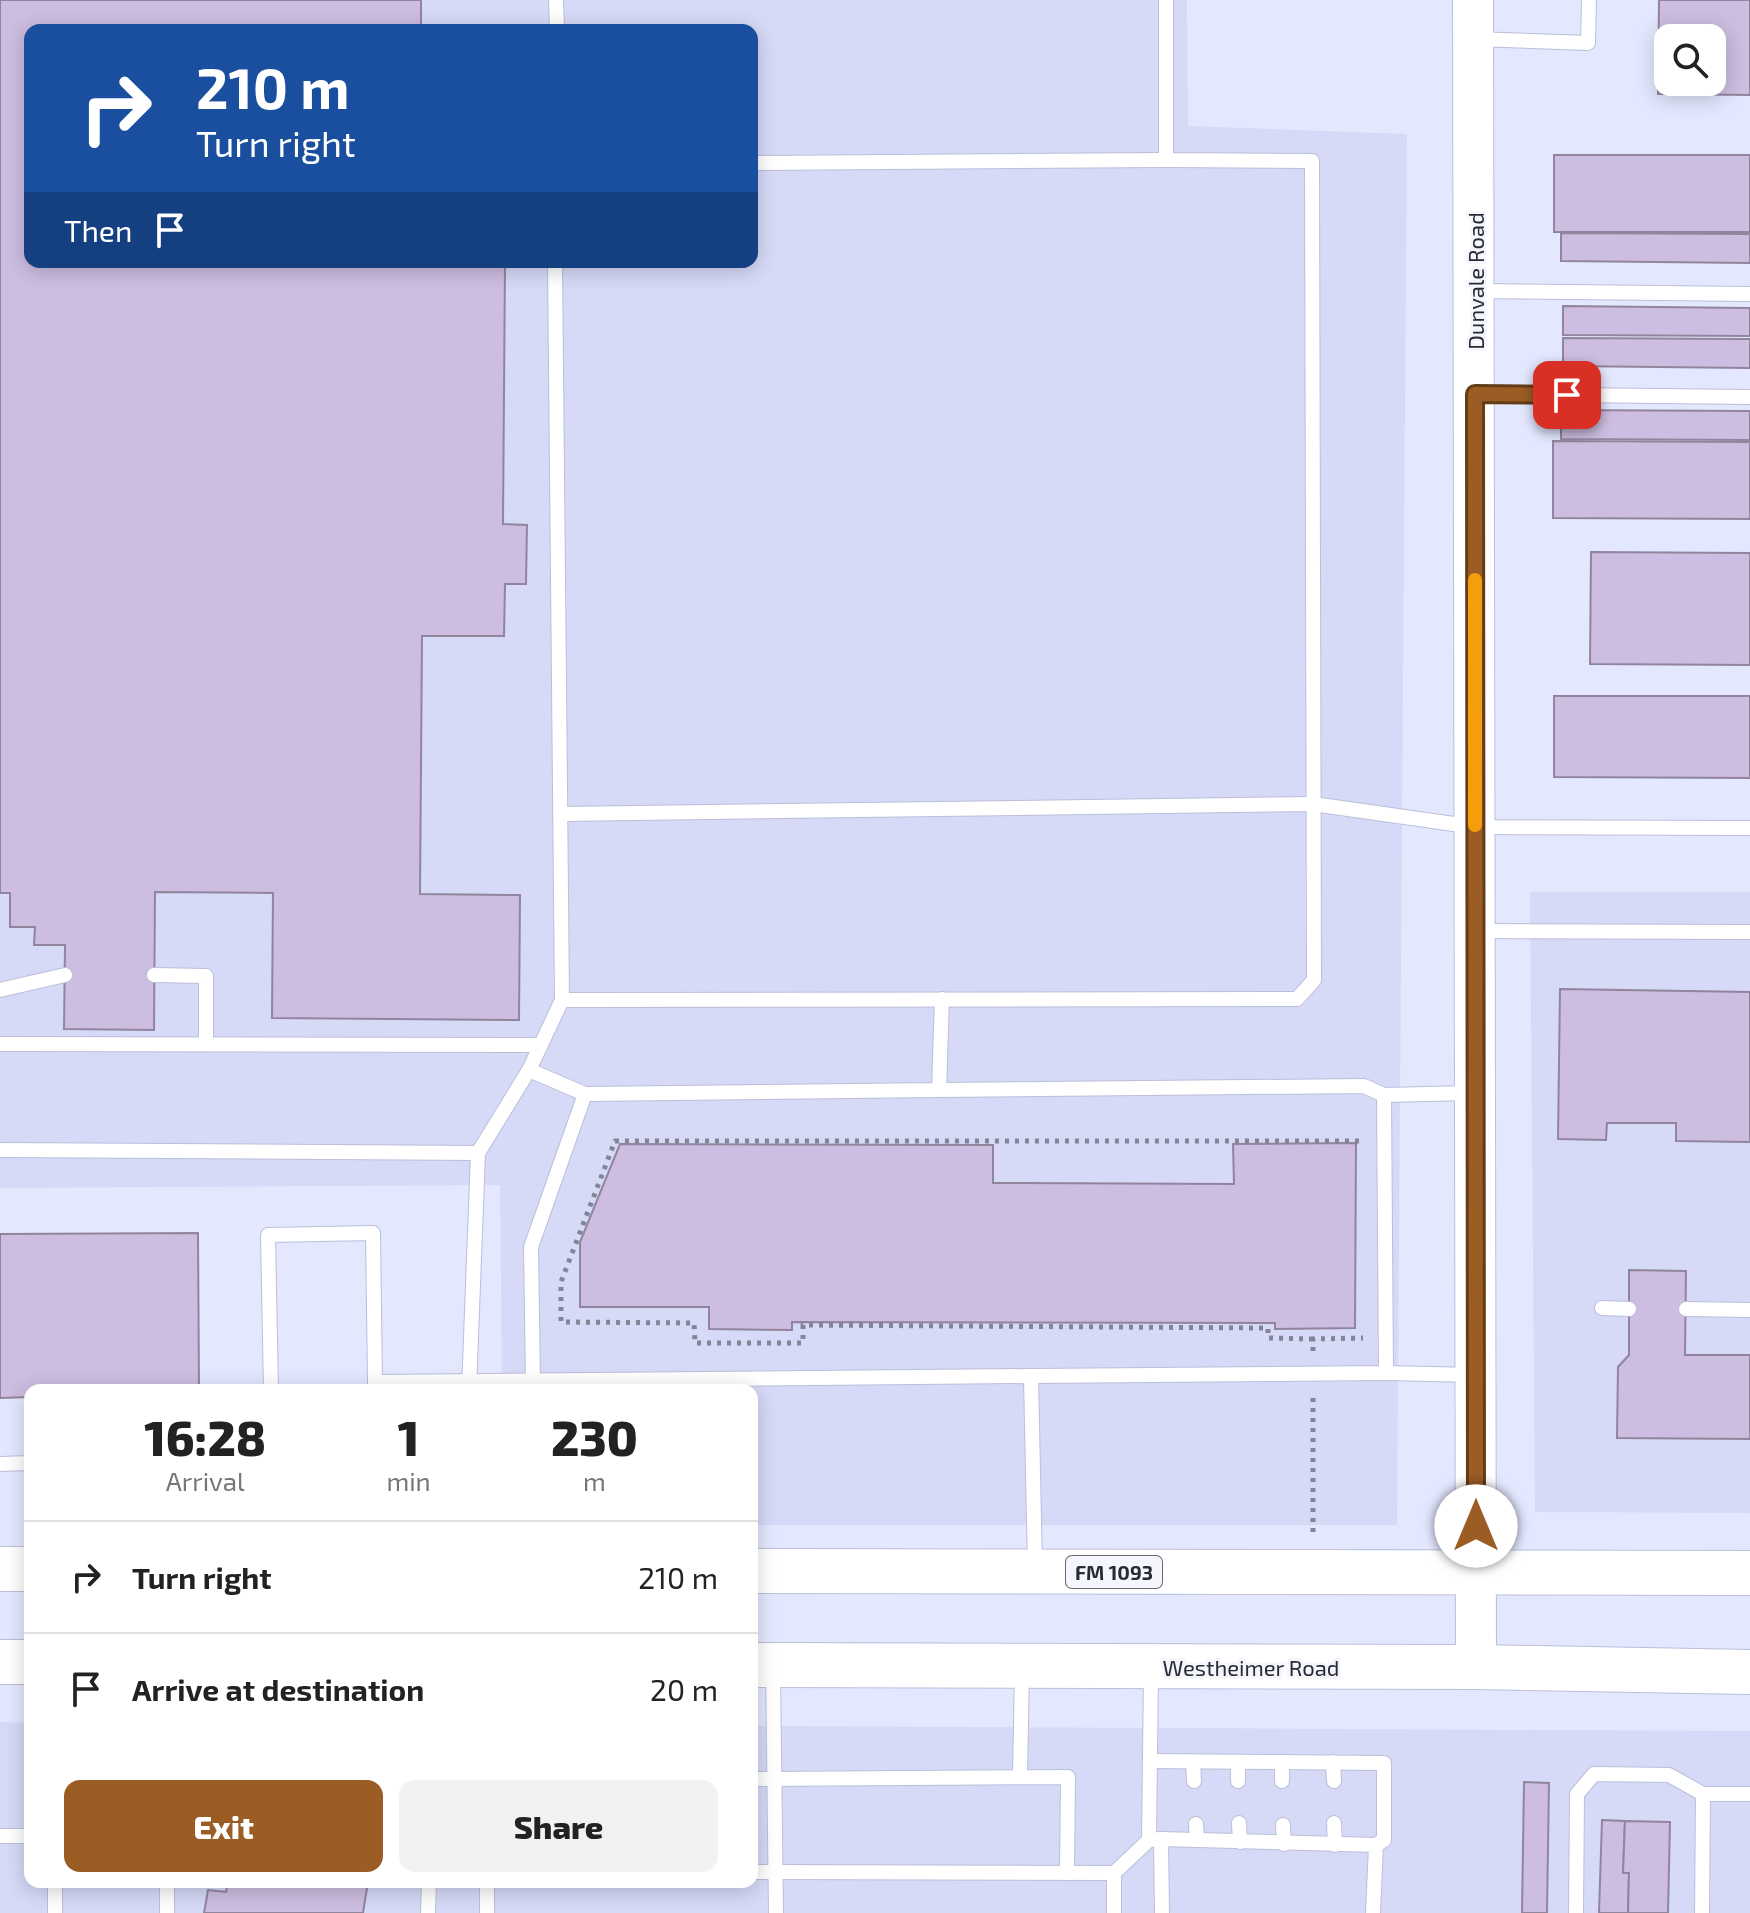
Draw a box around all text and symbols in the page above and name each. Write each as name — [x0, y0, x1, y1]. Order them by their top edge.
map controls — [1654, 24, 1726, 96]
button: search — [1654, 24, 1726, 96]
text: 210 m — [196, 53, 350, 120]
icon: right — [64, 56, 168, 160]
text: Turn right — [196, 121, 356, 164]
icon: arrive — [148, 208, 192, 252]
text: Then — [64, 212, 132, 248]
street label: Dunvale Road — [1462, 212, 1488, 350]
pin — [1533, 361, 1601, 429]
icon: arrive — [1545, 373, 1589, 417]
text: 16:28 — [144, 1408, 266, 1466]
text: 1 — [398, 1408, 419, 1466]
text: 230 — [551, 1408, 638, 1466]
text: Arrival — [166, 1465, 245, 1496]
text: min — [386, 1465, 431, 1496]
text: m — [583, 1465, 606, 1496]
position arrow — [1434, 1484, 1518, 1568]
icon: right — [64, 1555, 108, 1599]
road number: FM 1093 — [1066, 1556, 1162, 1588]
text: Turn right — [132, 1559, 272, 1595]
text: 210 m — [638, 1559, 718, 1595]
street label: Westheimer Road — [1163, 1654, 1339, 1680]
icon: arrive — [64, 1667, 108, 1711]
text: Arrive at destination — [132, 1671, 424, 1707]
text: 20 m — [650, 1671, 718, 1707]
button: Exit — [64, 1780, 383, 1872]
button: Share — [399, 1780, 718, 1872]

